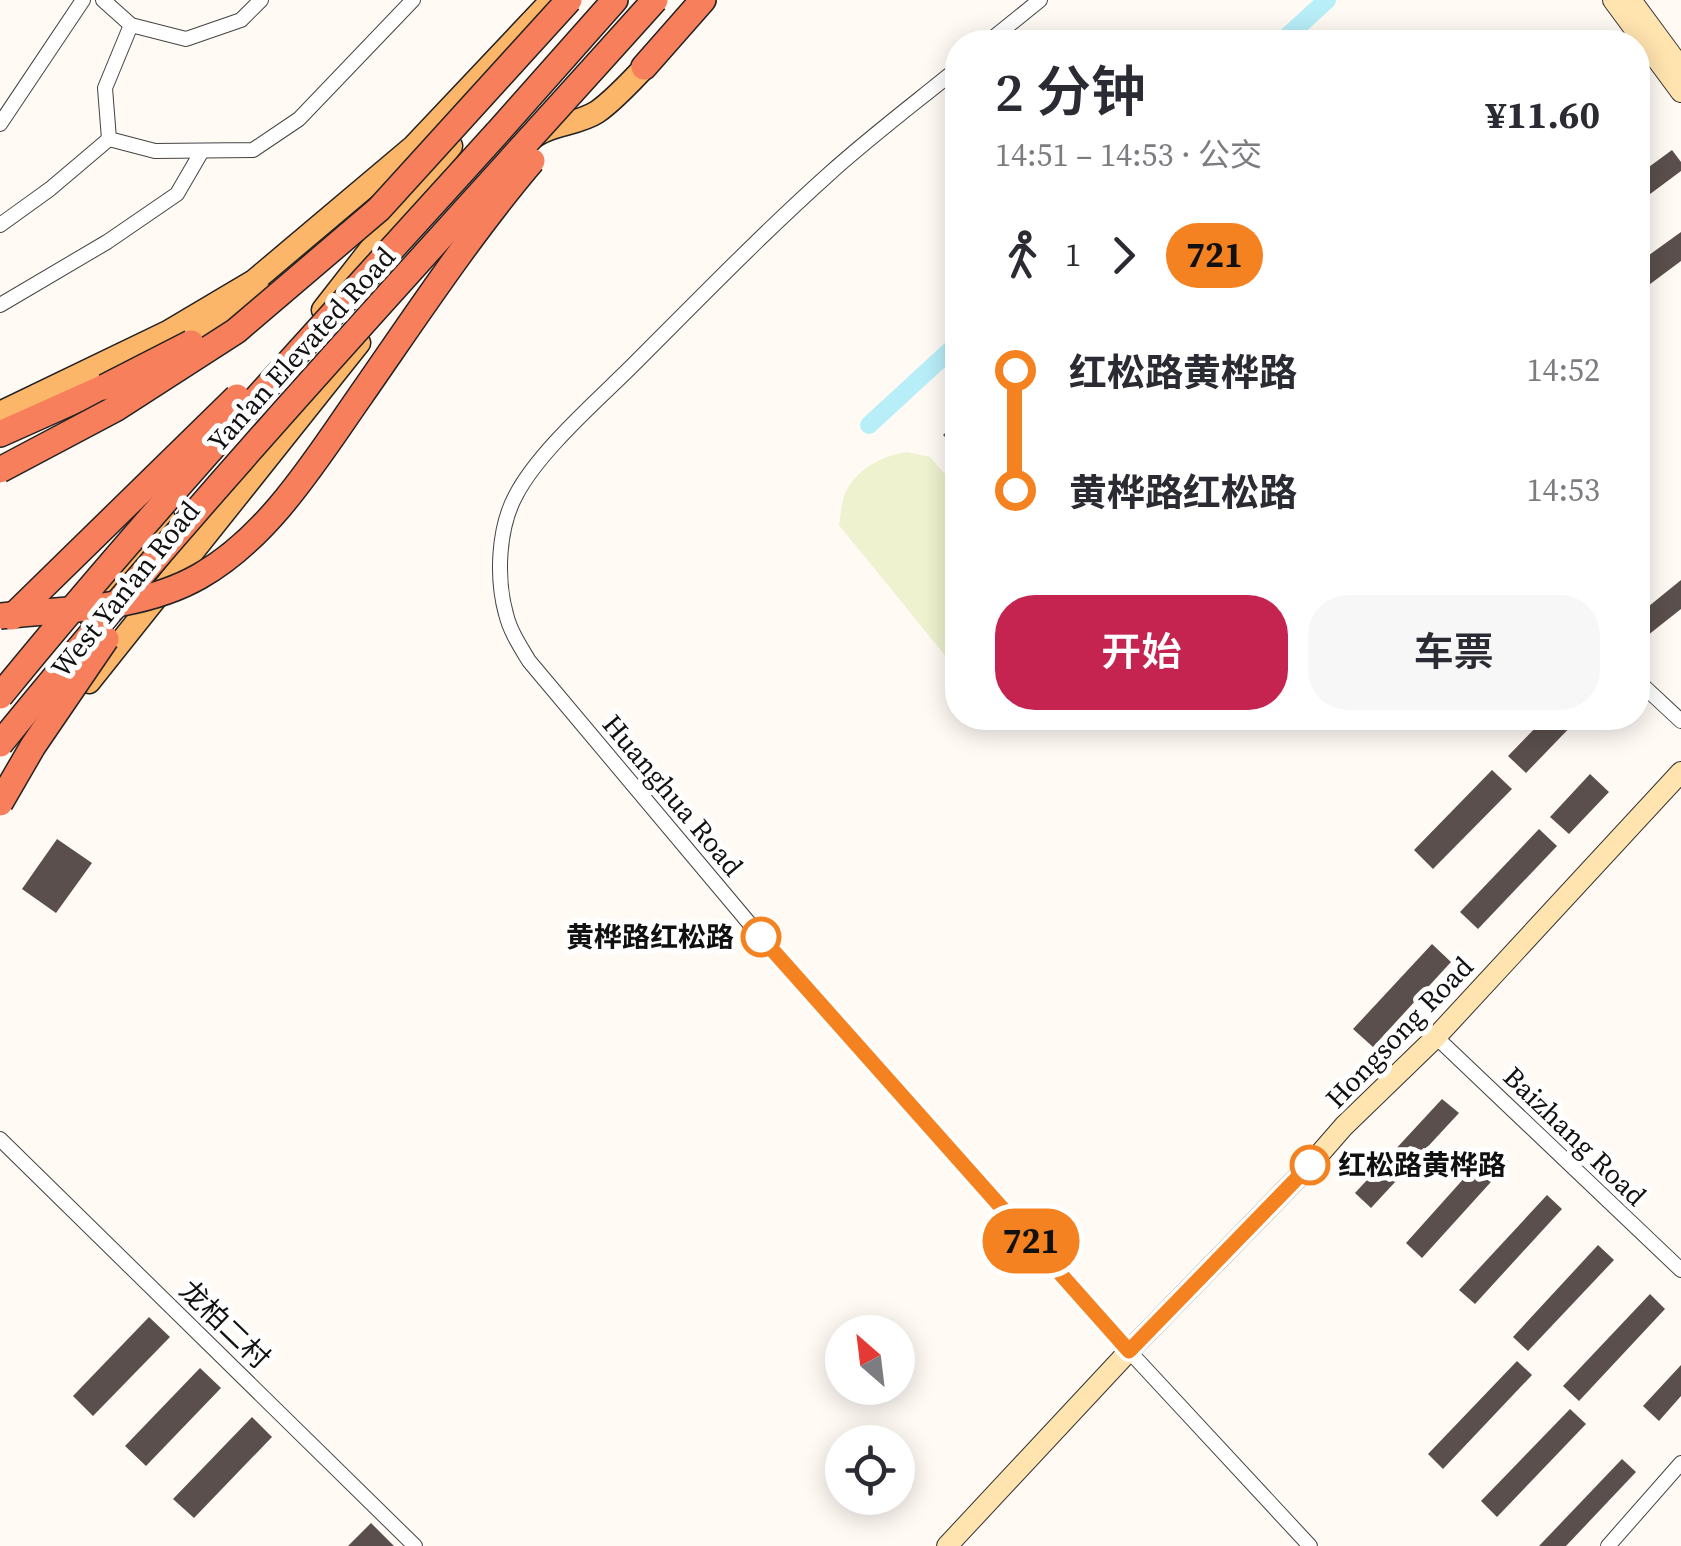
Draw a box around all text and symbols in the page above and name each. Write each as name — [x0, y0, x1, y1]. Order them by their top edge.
text: 2 分钟 — [995, 54, 1146, 129]
text: ¥11.60 — [1486, 89, 1600, 141]
text: 14:51 – 14:53 · 公交 — [995, 133, 1262, 177]
icon: walk — [995, 228, 1050, 283]
icon: forward — [1096, 228, 1151, 283]
text: 721 — [1186, 231, 1243, 279]
text: 1 — [1065, 233, 1081, 277]
street label: Yan'an Elevated Road — [199, 238, 403, 460]
text: 红松路黄桦路 — [1069, 347, 1297, 399]
text: 14:52 — [1526, 348, 1600, 392]
text: 黄桦路红松路 — [1069, 467, 1297, 519]
text: 14:53 — [1526, 468, 1600, 512]
street label: West Yan'an Road — [42, 493, 208, 685]
button: 开始 — [995, 595, 1288, 710]
button: 车票 — [1308, 595, 1600, 710]
street label: Huanghua Road — [594, 706, 752, 884]
place label: 黄桦路红松路 — [566, 918, 734, 956]
marker: 黄桦路红松路 — [742, 918, 780, 956]
street label: Hongsong Road — [1317, 948, 1481, 1116]
street label: Baizhang Road — [1495, 1058, 1655, 1214]
marker: 红松路黄桦路 — [1291, 1146, 1329, 1184]
place label: 红松路黄桦路 — [1338, 1146, 1506, 1184]
line badge: 721 — [974, 1208, 1088, 1274]
text: 721 — [1003, 1217, 1059, 1265]
street label: 龙柏二村 — [172, 1271, 278, 1377]
north arrow — [825, 1315, 915, 1405]
map controls — [825, 1315, 915, 1515]
button: locate — [825, 1425, 915, 1515]

